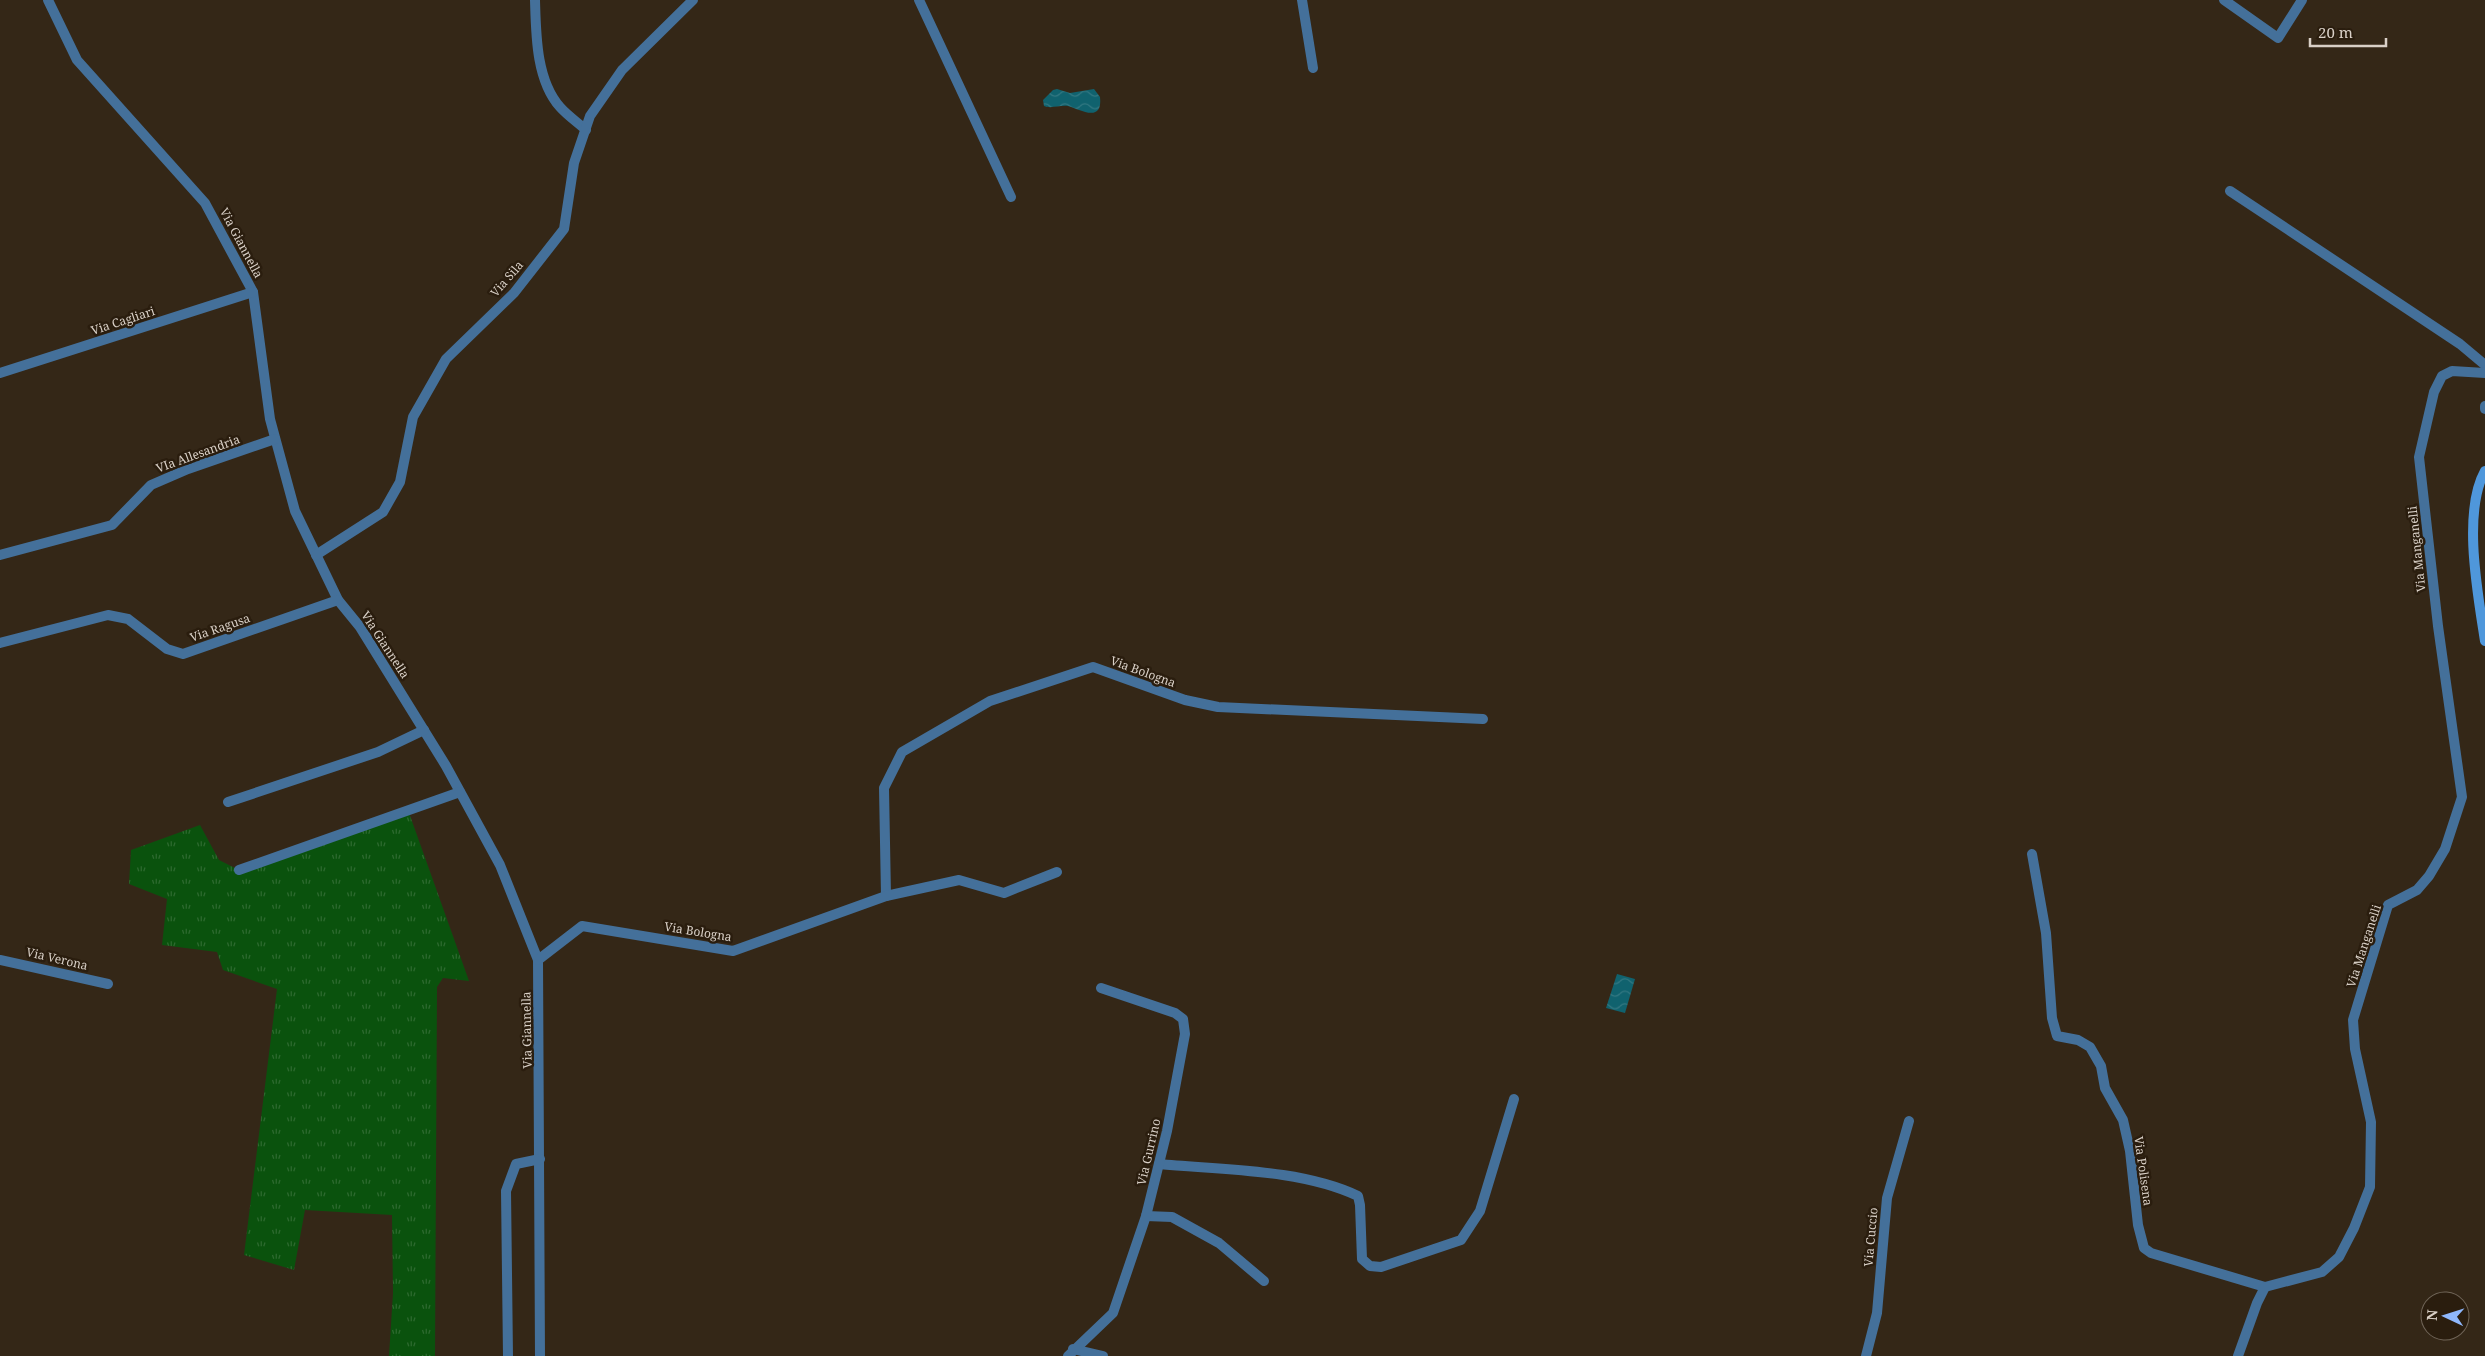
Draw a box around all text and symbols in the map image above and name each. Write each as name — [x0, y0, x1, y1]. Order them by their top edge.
scale bar — [2310, 15, 2386, 47]
text: 20 m — [2318, 22, 2353, 42]
street label: Via Giannella — [216, 205, 267, 281]
street label: Via Sila — [486, 257, 527, 300]
street label: Via Cagliari — [89, 302, 157, 339]
street label: VIa Allesandria — [153, 430, 242, 477]
street label: Via Manganelli — [2404, 505, 2429, 593]
street label: Via Giannella — [357, 608, 414, 682]
street label: Via Ragusa — [187, 609, 252, 646]
street label: Via Bologna — [1108, 652, 1178, 691]
street label: Via Manganelli — [2342, 902, 2385, 989]
street label: Via Bologna — [663, 918, 733, 945]
street label: Via Verona — [25, 943, 90, 974]
street label: Via Giannella — [517, 991, 536, 1069]
street label: Via Gurrino — [1133, 1117, 1164, 1187]
street label: Via Polisena — [2130, 1135, 2157, 1207]
street label: Via Cuccio — [1859, 1207, 1882, 1267]
north arrow — [2420, 1291, 2470, 1341]
text: N — [2422, 1309, 2441, 1321]

